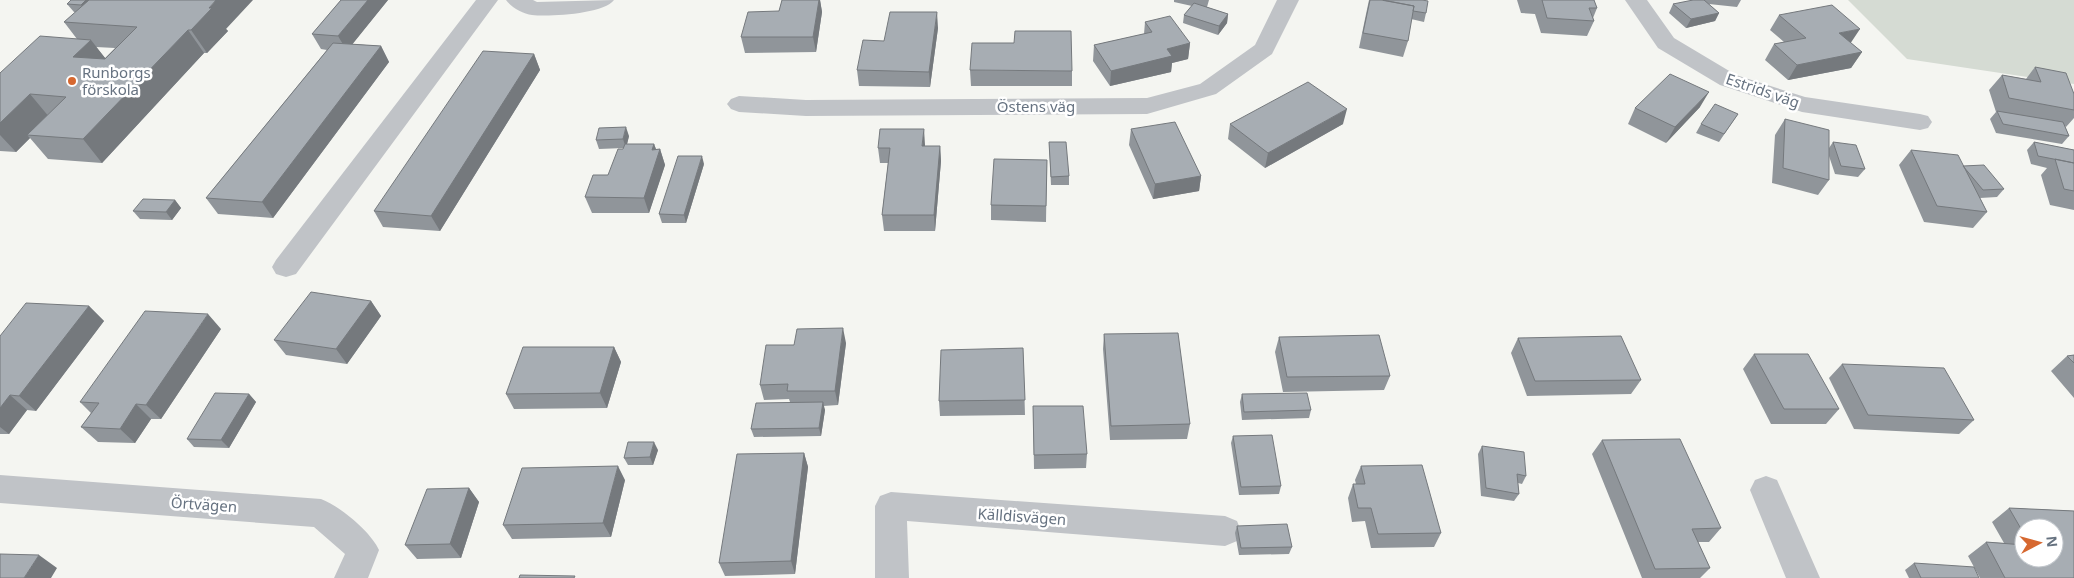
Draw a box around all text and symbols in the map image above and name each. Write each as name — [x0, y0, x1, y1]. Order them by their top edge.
place label: Runborgs förskola — [82, 62, 151, 99]
street label: Estrids väg — [1724, 68, 1802, 112]
marker: Runborgs förskola — [66, 75, 78, 87]
street label: Östens väg — [997, 96, 1075, 116]
street label: Örtvägen — [170, 492, 238, 516]
street label: Källdisvägen — [977, 503, 1067, 529]
north arrow — [2014, 518, 2064, 568]
text: N — [2042, 535, 2062, 548]

